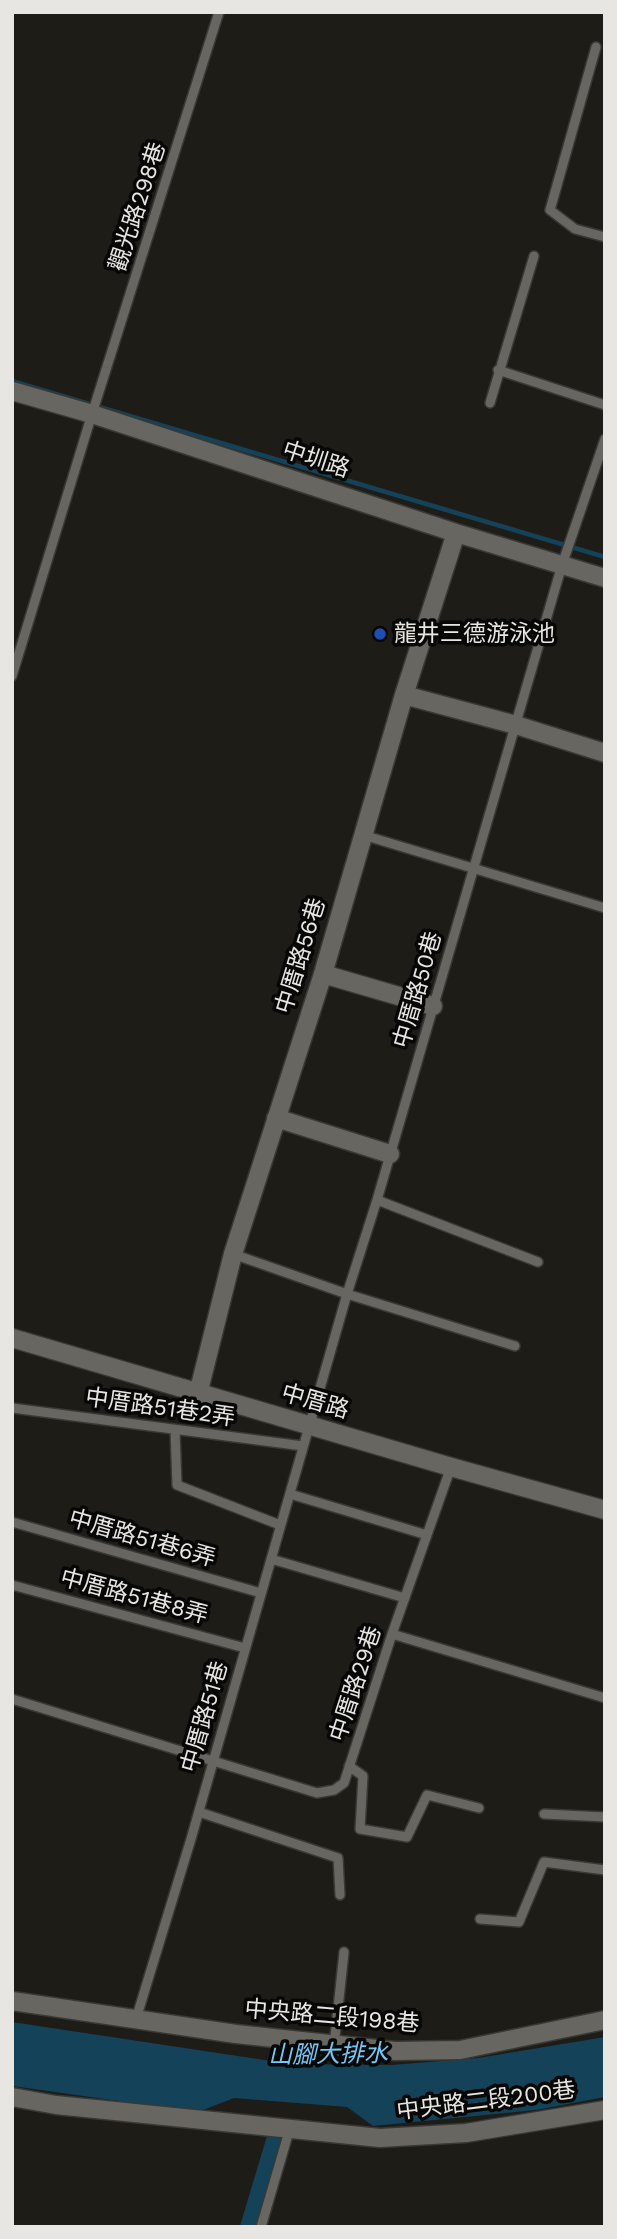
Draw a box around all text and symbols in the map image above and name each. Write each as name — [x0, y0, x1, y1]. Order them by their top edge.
street label: 觀光路298巷 — [104, 139, 172, 275]
street label: 中圳路 — [279, 436, 353, 484]
place label: 龍井三德游泳池 — [394, 620, 555, 648]
marker: 龍井三德游泳池 — [372, 626, 388, 642]
street label: 中厝路56巷 — [270, 895, 332, 1017]
street label: 中厝路50巷 — [388, 929, 448, 1051]
street label: 中厝路 — [278, 1379, 352, 1425]
street label: 中厝路51巷2弄 — [83, 1384, 237, 1432]
street label: 中厝路51巷6弄 — [65, 1505, 219, 1573]
street label: 中厝路51巷8弄 — [57, 1564, 211, 1630]
street label: 中厝路29巷 — [324, 1623, 388, 1745]
street label: 中厝路51巷 — [176, 1658, 234, 1776]
street label: 中央路二段198巷 — [243, 1996, 421, 2038]
water label: 山腳大排水 — [268, 2040, 388, 2070]
street label: 中央路二段200巷 — [395, 2076, 577, 2126]

